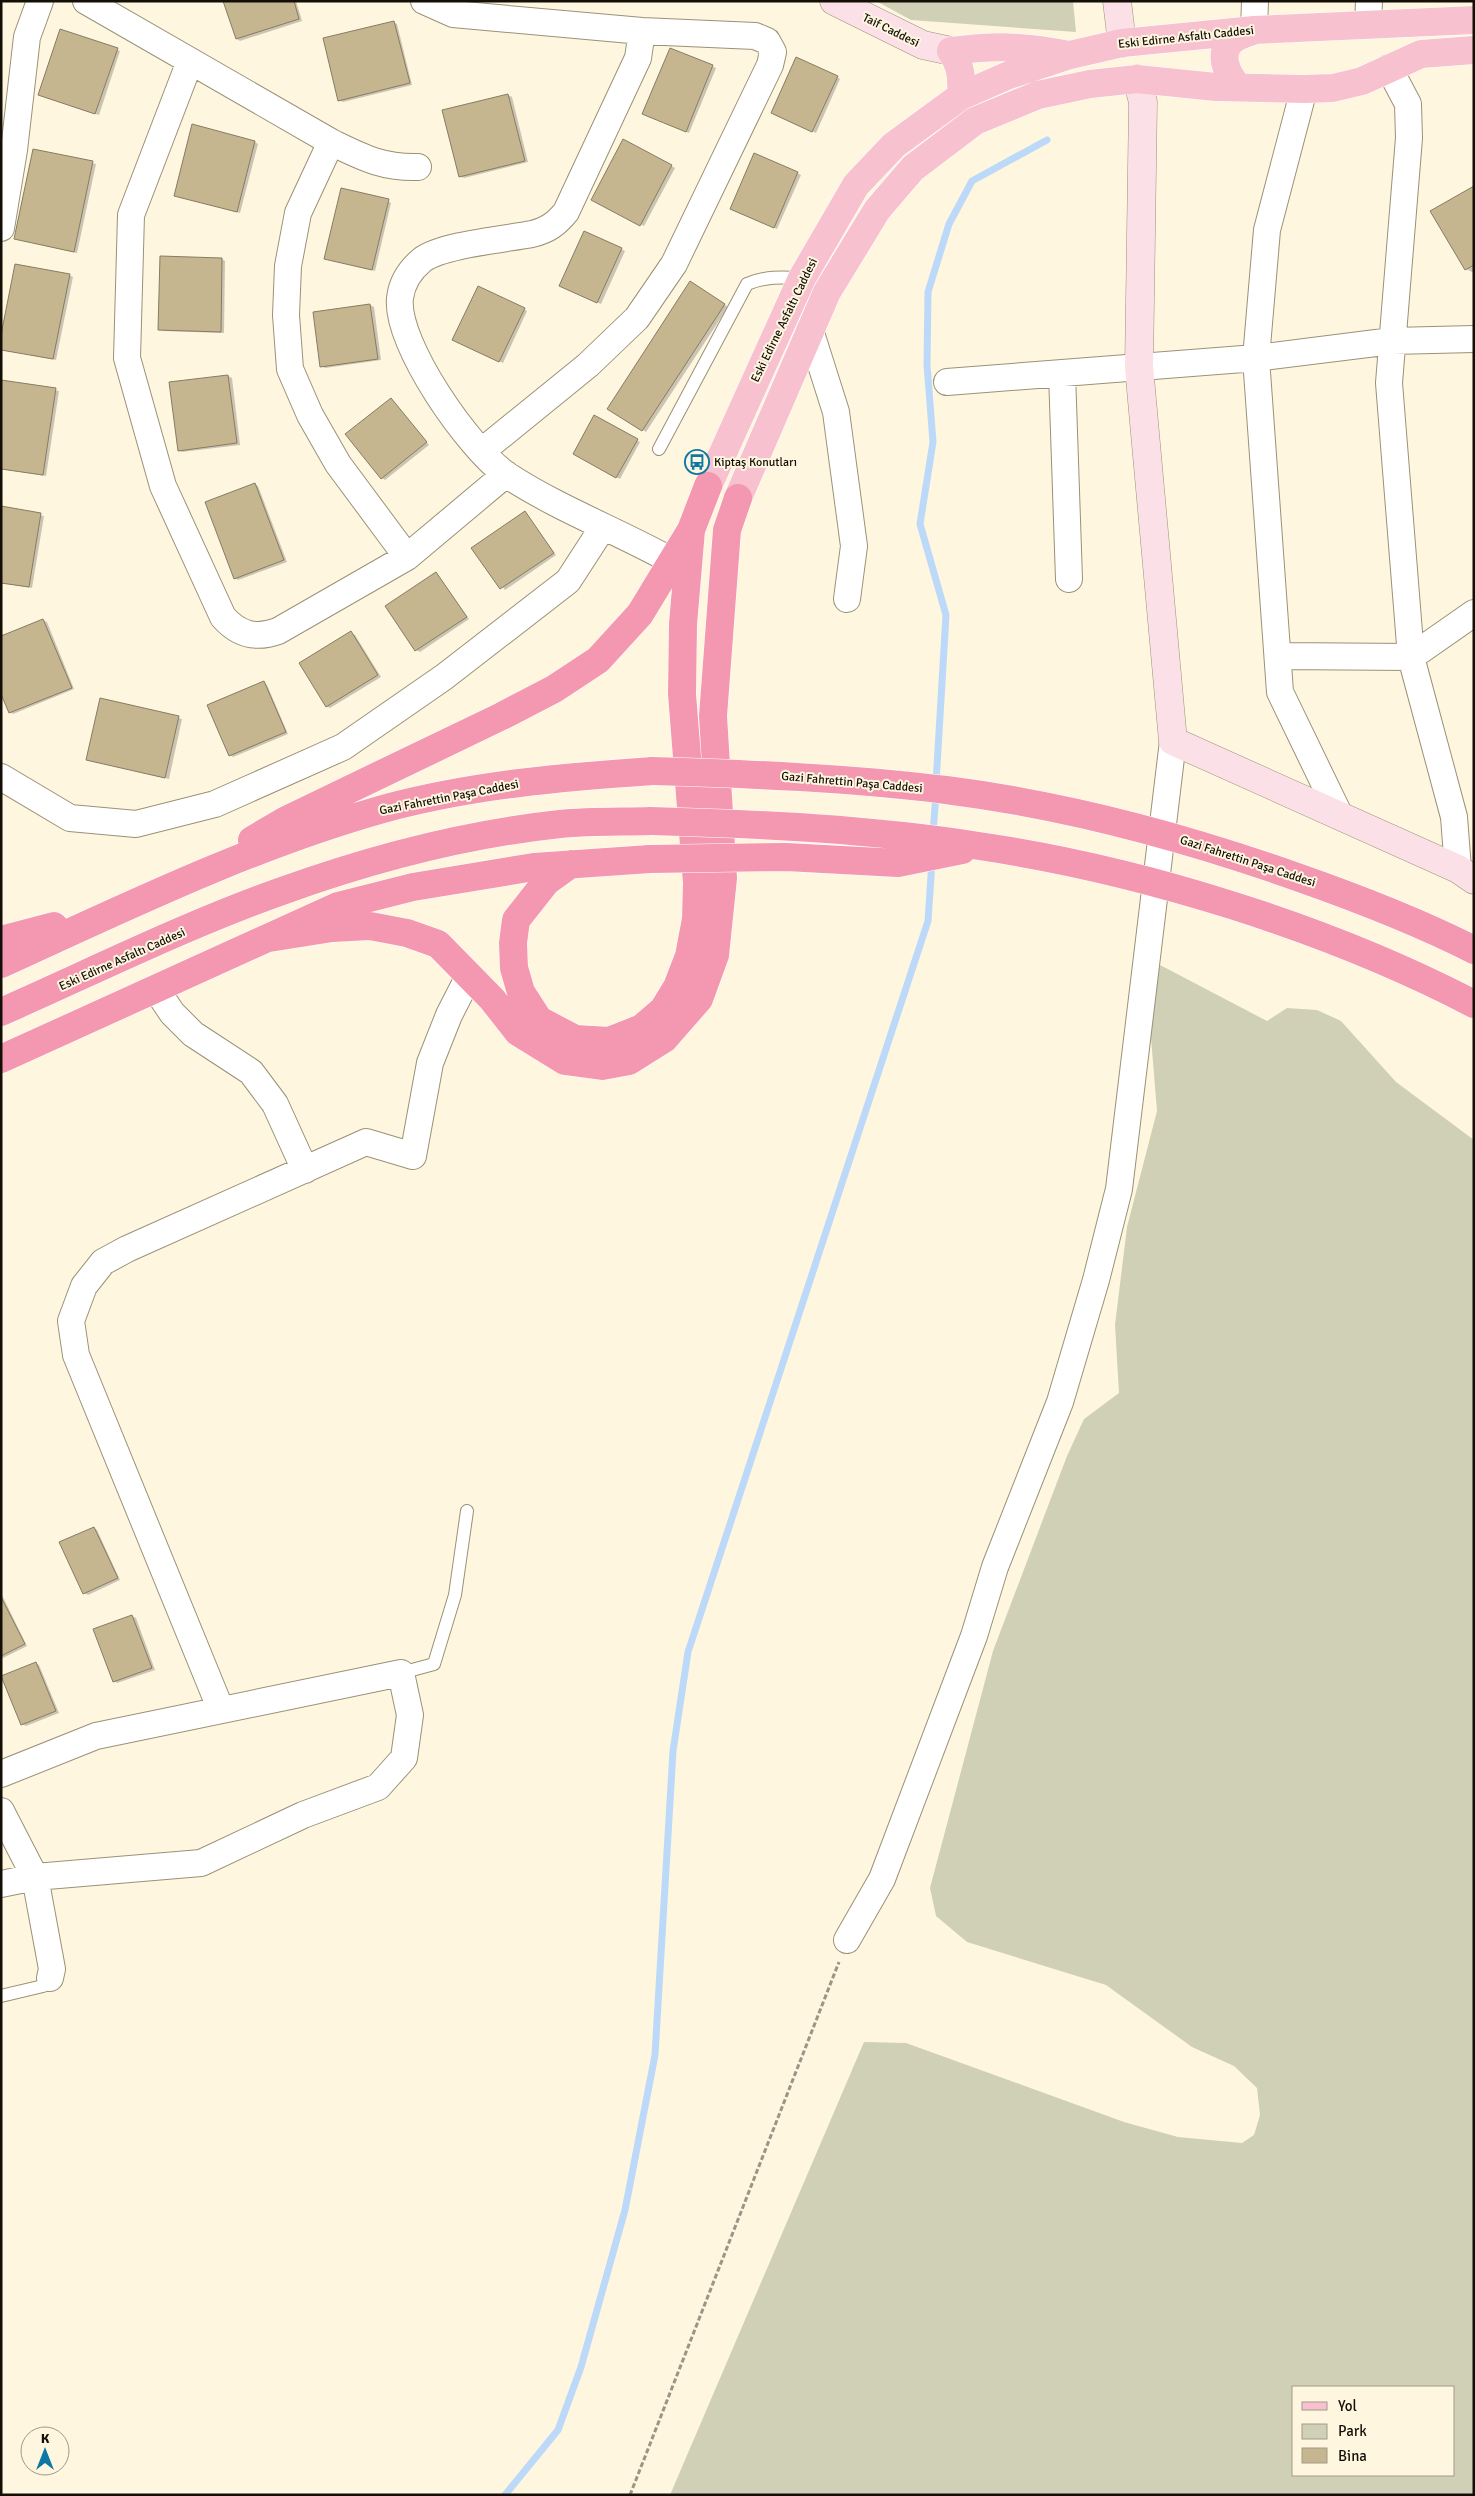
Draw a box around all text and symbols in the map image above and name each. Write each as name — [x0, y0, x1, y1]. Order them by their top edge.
street label: Taif Caddesi — [860, 10, 922, 51]
street label: Eski Edirne Asfaltı Caddesi — [1117, 23, 1255, 52]
street label: Eski Edirne Asfaltı Caddesi — [748, 256, 821, 385]
bus stop icon: Kiptaş Konutları — [684, 449, 710, 475]
place label: Kiptaş Konutları — [714, 455, 797, 470]
street label: Gazi Fahrettin Paşa Caddesi — [781, 769, 923, 796]
street label: Gazi Fahrettin Paşa Caddesi — [378, 777, 520, 818]
street label: Gazi Fahrettin Paşa Caddesi — [1178, 832, 1318, 891]
street label: Eski Edirne Asfaltı Caddesi — [57, 925, 188, 994]
legend — [1292, 2386, 1455, 2476]
text: Yol — [1338, 2397, 1357, 2415]
text: Park — [1338, 2422, 1367, 2440]
north arrow — [20, 2426, 70, 2476]
text: K — [41, 2430, 50, 2447]
text: Bina — [1338, 2447, 1367, 2465]

